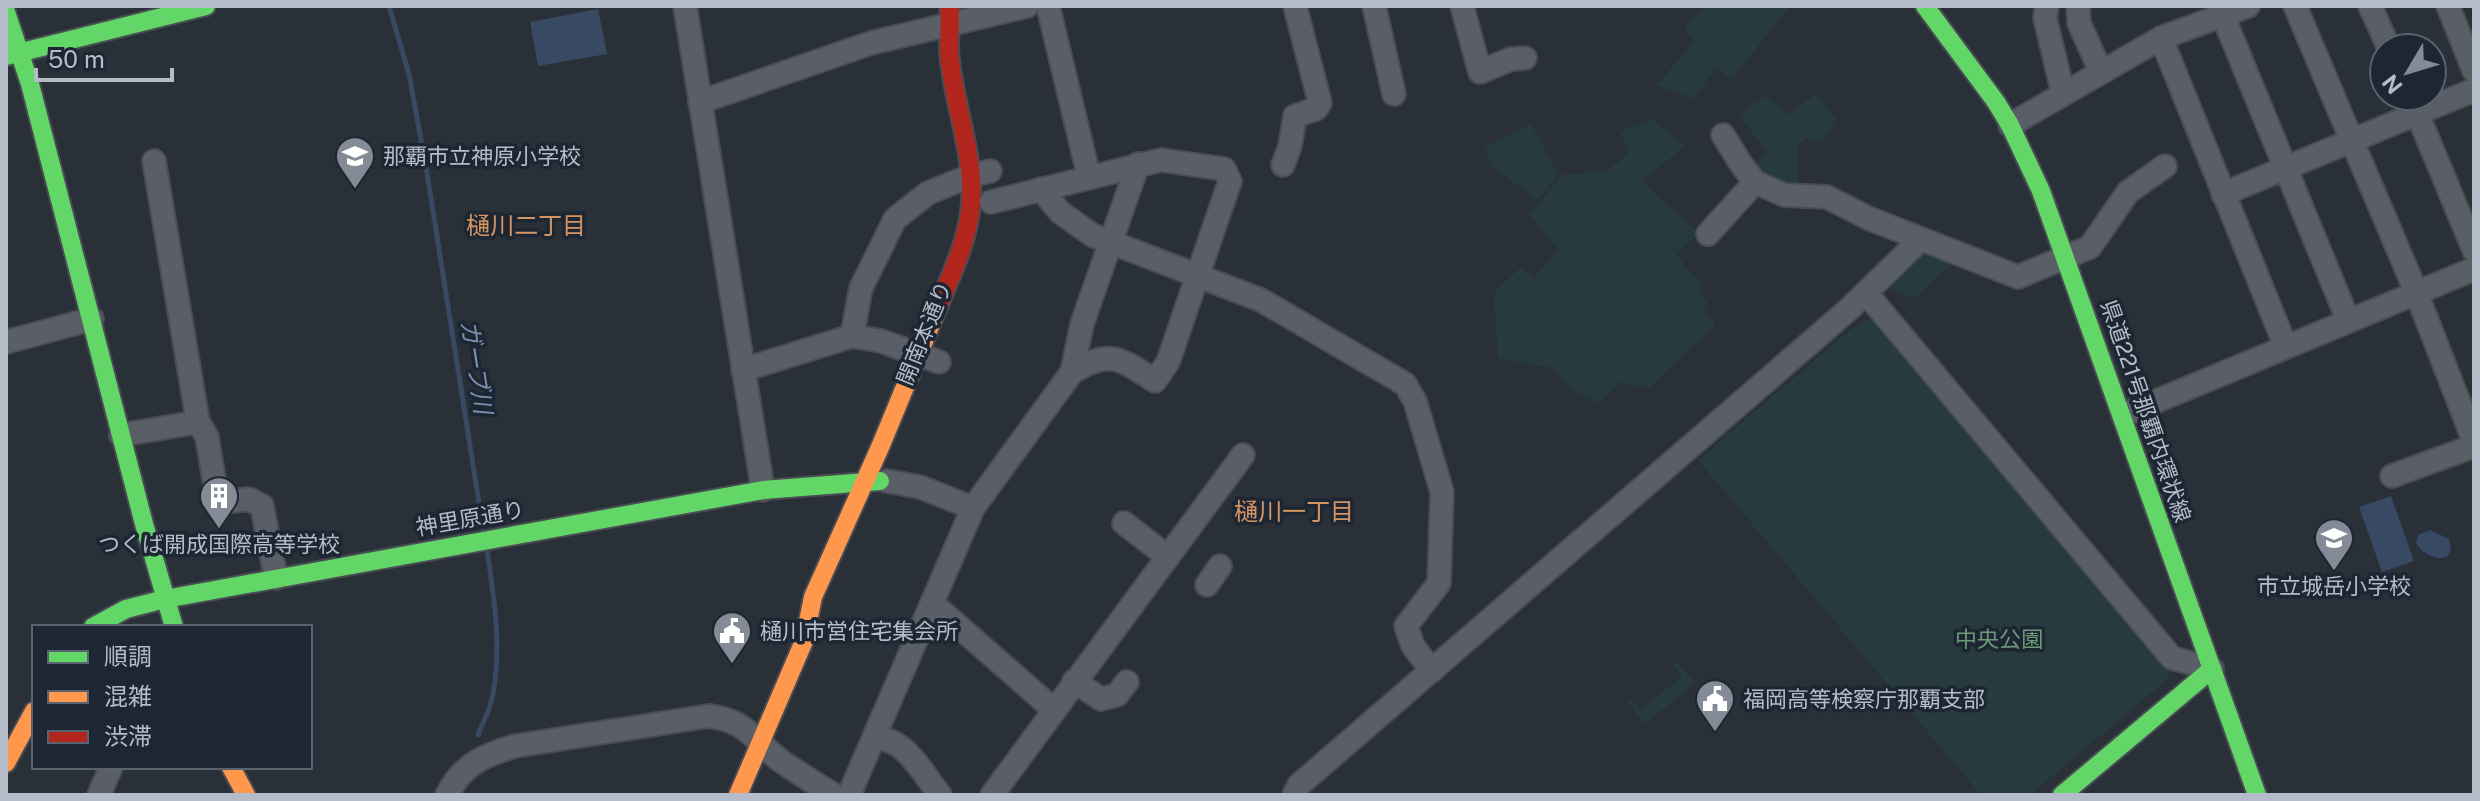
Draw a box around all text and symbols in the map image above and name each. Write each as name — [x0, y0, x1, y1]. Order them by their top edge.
scale bar — [36, 32, 172, 82]
north arrow — [2368, 32, 2448, 112]
text: 50 m — [48, 45, 105, 73]
text: N — [2377, 70, 2408, 99]
school or university icon: 那覇市立神原小学校 — [334, 135, 376, 190]
place label: 那覇市立神原小学校 — [383, 143, 581, 169]
district label: 樋川二丁目 — [466, 211, 586, 239]
street label: 開南本通り — [891, 277, 957, 389]
street label: 県道221号那覇内環状線 — [2096, 297, 2196, 525]
water label: ガーブ川 — [456, 318, 499, 419]
building icon: つくば開成国際高等学校 — [198, 475, 240, 530]
street label: 神里原通り — [414, 496, 526, 540]
district label: 樋川一丁目 — [1234, 497, 1354, 525]
school or university icon: 市立城岳小学校 — [2313, 517, 2355, 572]
place label: つくば開成国際高等学校 — [98, 531, 340, 557]
place label: 市立城岳小学校 — [2257, 573, 2411, 599]
public building icon: 樋川市営住宅集会所 — [711, 610, 753, 665]
place label: 樋川市営住宅集会所 — [760, 618, 958, 644]
legend — [32, 625, 312, 769]
park label: 中央公園 — [1955, 626, 2043, 652]
text: 順調 — [104, 642, 152, 670]
public building icon: 福岡高等検察庁那覇支部 — [1694, 678, 1736, 733]
text: 混雑 — [104, 682, 152, 710]
place label: 福岡高等検察庁那覇支部 — [1743, 686, 1985, 712]
text: 渋滞 — [104, 722, 152, 750]

